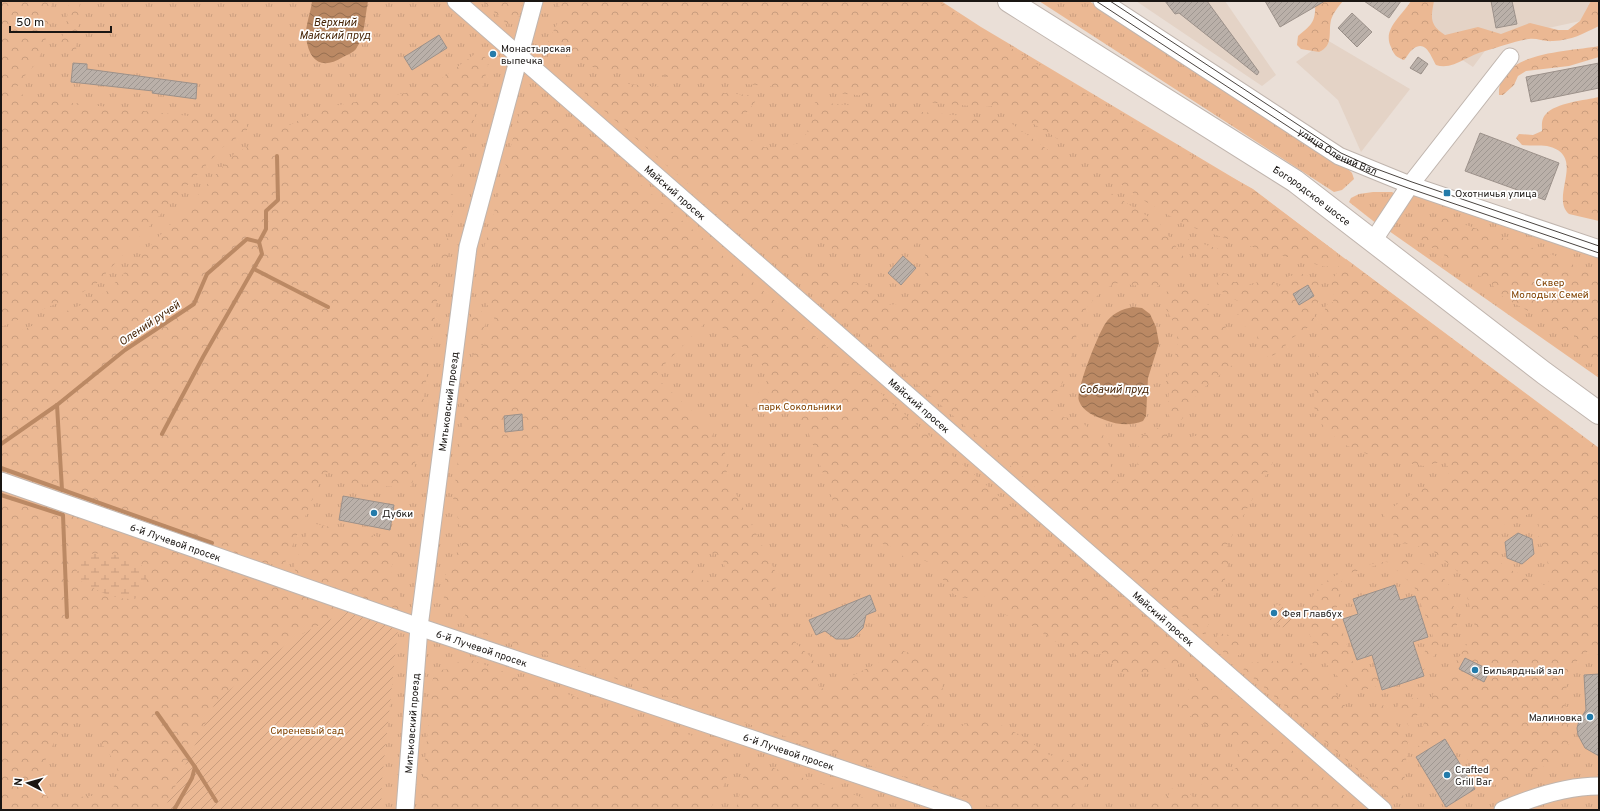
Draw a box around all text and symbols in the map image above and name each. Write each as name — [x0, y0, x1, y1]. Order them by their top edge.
scale bar — [10, 8, 111, 34]
text: 50 m — [16, 15, 44, 31]
water label: Верхний Майский пруд — [299, 16, 371, 43]
place label: Монастырская выпечка — [501, 43, 571, 68]
marker: Монастырская выпечка — [488, 49, 498, 59]
street label: улица Олений Вал — [1295, 126, 1379, 179]
street label: Майский просек — [641, 163, 708, 224]
street label: Богородское шоссе — [1270, 164, 1353, 229]
marker: Охотничья улица — [1442, 188, 1452, 198]
place label: Охотничья улица — [1455, 188, 1537, 201]
park label: Сквер Молодых Семей — [1511, 277, 1589, 302]
water label: Олений ручей — [116, 298, 183, 349]
street label: Митьковский проезд — [437, 351, 462, 452]
street label: Майский просек — [885, 376, 952, 437]
water label: Собачий пруд — [1079, 383, 1149, 397]
park label: парк Сокольники — [758, 401, 842, 414]
marker: Дубки — [369, 508, 379, 518]
place label: Дубки — [382, 508, 413, 521]
street label: 6-й Лучевой просек — [128, 522, 223, 565]
street label: Майский просек — [1129, 589, 1196, 650]
marker: Фея Главбух — [1269, 608, 1279, 618]
place label: Фея Главбух — [1282, 608, 1342, 621]
street label: 6-й Лучевой просек — [434, 628, 529, 671]
marker: Бильярдный зал — [1470, 665, 1480, 675]
place label: Бильярдный зал — [1483, 665, 1564, 678]
street label: Митьковский проезд — [403, 672, 423, 774]
place label: Малиновка — [1529, 712, 1582, 725]
marker: Малиновка — [1585, 712, 1595, 722]
park label: Сиреневый сад — [270, 725, 344, 738]
street label: 6-й Лучевой просек — [741, 731, 836, 774]
north arrow — [8, 763, 48, 803]
place label: Crafted Grill Bar — [1455, 764, 1492, 789]
marker: Crafted Grill Bar — [1442, 770, 1452, 780]
text: N — [12, 777, 26, 787]

